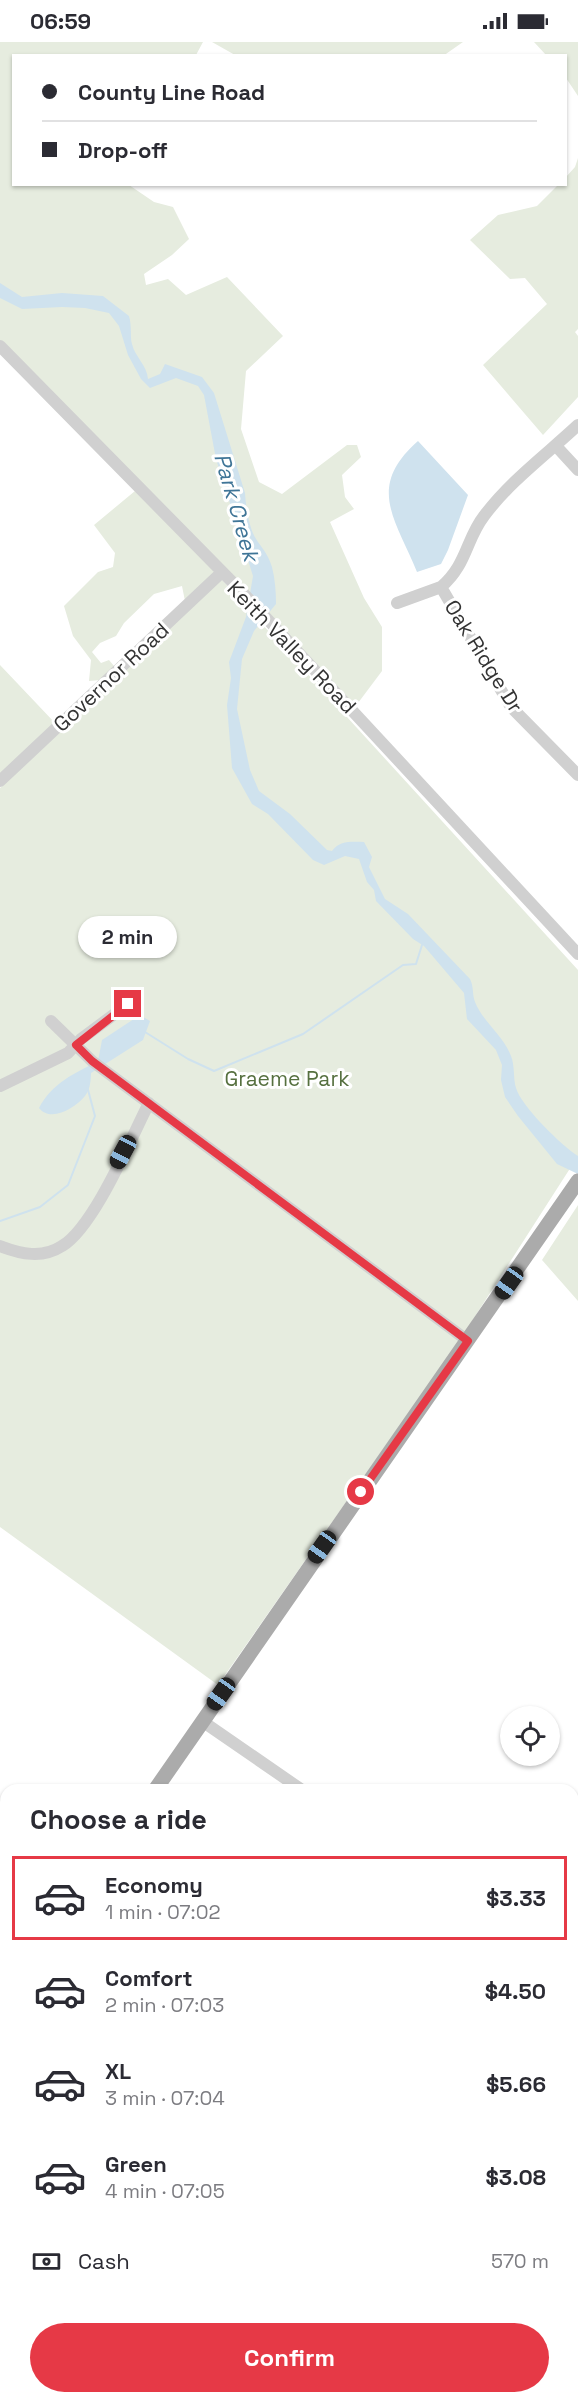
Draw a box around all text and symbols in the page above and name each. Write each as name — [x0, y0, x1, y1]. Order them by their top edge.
text: 06:59 — [30, 7, 91, 35]
text: County Line Road — [78, 78, 265, 106]
text: Drop-off — [78, 136, 168, 164]
water label: Park Creek — [208, 450, 266, 566]
street label: Keith Valley Road — [222, 575, 362, 719]
street label: Oak Ridge Dr — [439, 595, 529, 717]
street label: Governor Road — [48, 617, 174, 737]
callout: 2 min — [78, 917, 178, 959]
text: 2 min — [102, 924, 153, 950]
route end — [114, 990, 141, 1017]
park label: Graeme Park — [224, 1065, 350, 1092]
car — [107, 1132, 139, 1172]
car — [491, 1263, 527, 1303]
route start — [347, 1478, 374, 1505]
car — [304, 1527, 340, 1567]
car — [203, 1674, 239, 1714]
map controls — [500, 1706, 560, 1766]
button: locate — [500, 1706, 560, 1766]
text: Choose a ride — [30, 1802, 207, 1837]
icon: car — [33, 1871, 87, 1925]
text: Economy — [105, 1871, 203, 1899]
text: $3.33 — [486, 1884, 546, 1912]
text: 1 min · 07:02 — [105, 1899, 221, 1925]
icon: car — [33, 1964, 87, 2018]
text: Comfort — [105, 1964, 193, 1992]
text: $4.50 — [485, 1977, 546, 2005]
text: 2 min · 07:03 — [105, 1992, 224, 2018]
icon: car — [33, 2057, 87, 2111]
text: XL — [105, 2057, 131, 2085]
text: $5.66 — [486, 2070, 546, 2098]
text: 3 min · 07:04 — [105, 2085, 225, 2111]
icon: car — [33, 2150, 87, 2204]
text: Green — [105, 2150, 167, 2178]
text: $3.08 — [486, 2163, 546, 2191]
text: 4 min · 07:05 — [105, 2178, 225, 2204]
icon: cash — [30, 2245, 63, 2278]
text: Cash — [78, 2247, 130, 2275]
text: 570 m — [491, 2248, 549, 2274]
button: Confirm — [30, 2323, 549, 2392]

